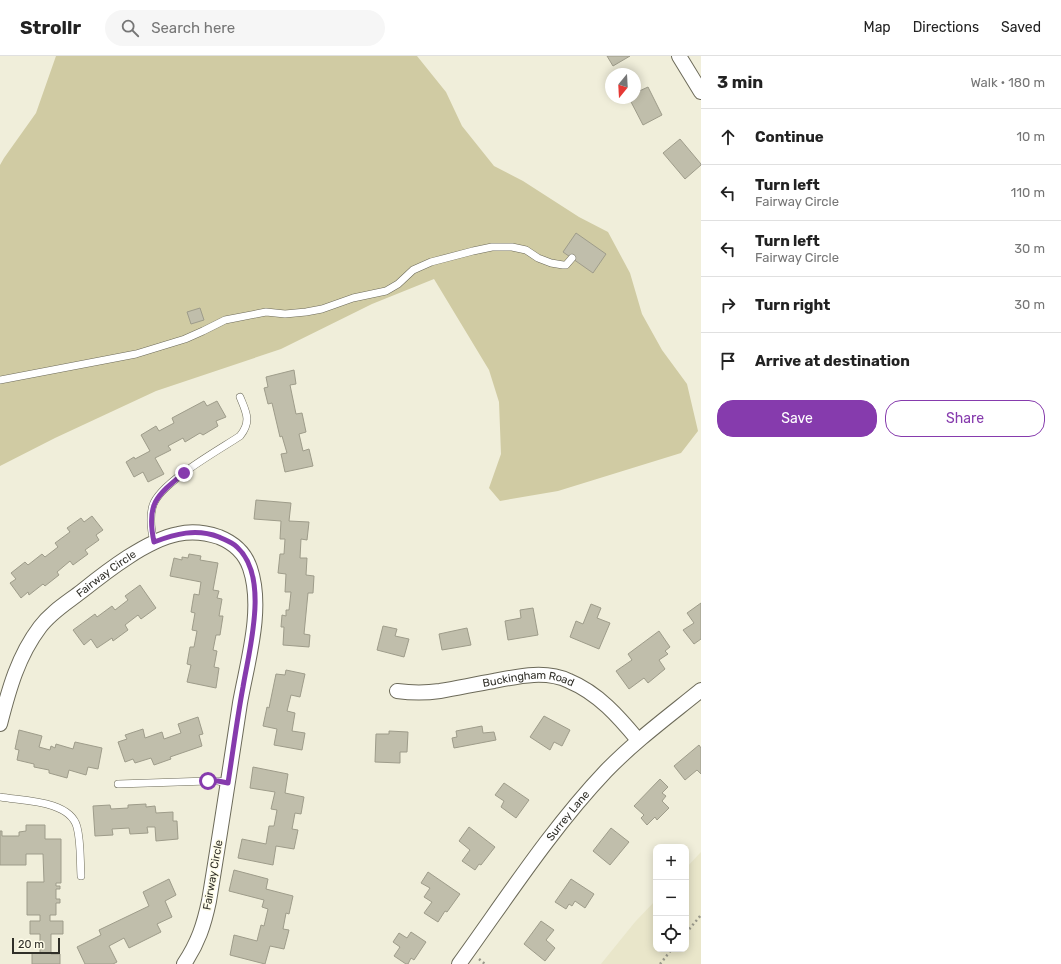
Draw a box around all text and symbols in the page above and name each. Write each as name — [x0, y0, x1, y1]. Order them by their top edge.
search box — [105, 10, 385, 46]
text: Strollr — [20, 16, 81, 39]
icon: search — [119, 17, 141, 39]
text: Search here — [151, 19, 235, 37]
text: Map — [864, 19, 891, 36]
text: Directions — [913, 19, 979, 36]
text: Saved — [1001, 19, 1041, 36]
north arrow — [605, 68, 641, 104]
text: 3 min — [717, 72, 763, 92]
text: Walk · 180 m — [970, 75, 1045, 90]
icon: ahead — [717, 126, 739, 148]
text: Continue — [755, 128, 824, 146]
text: 10 m — [1016, 129, 1045, 144]
text: Turn left — [755, 176, 820, 194]
icon: left — [717, 182, 739, 204]
text: 110 m — [1011, 185, 1045, 200]
text: Fairway Circle — [755, 194, 839, 209]
text: Turn left — [755, 232, 820, 250]
icon: left — [717, 238, 739, 260]
text: 30 m — [1014, 241, 1045, 256]
text: Fairway Circle — [755, 250, 839, 265]
icon: right — [717, 294, 739, 316]
text: Turn right — [755, 296, 830, 314]
text: 30 m — [1014, 297, 1045, 312]
icon: arrive — [717, 350, 739, 372]
text: Arrive at destination — [755, 352, 910, 370]
button: Save — [717, 400, 877, 437]
button: Share — [885, 400, 1045, 437]
route end — [175, 464, 193, 482]
street label: Fairway Circle — [74, 547, 138, 600]
street label: Buckingham Road — [481, 668, 576, 689]
route start — [199, 772, 217, 790]
street label: Surrey Lane — [543, 788, 592, 843]
street label: Fairway Circle — [200, 839, 226, 911]
map controls — [653, 844, 689, 952]
button: + — [653, 844, 689, 880]
button: − — [653, 880, 689, 916]
button: locate — [653, 916, 689, 952]
scale bar — [12, 936, 60, 955]
text: 20 m — [18, 938, 44, 951]

